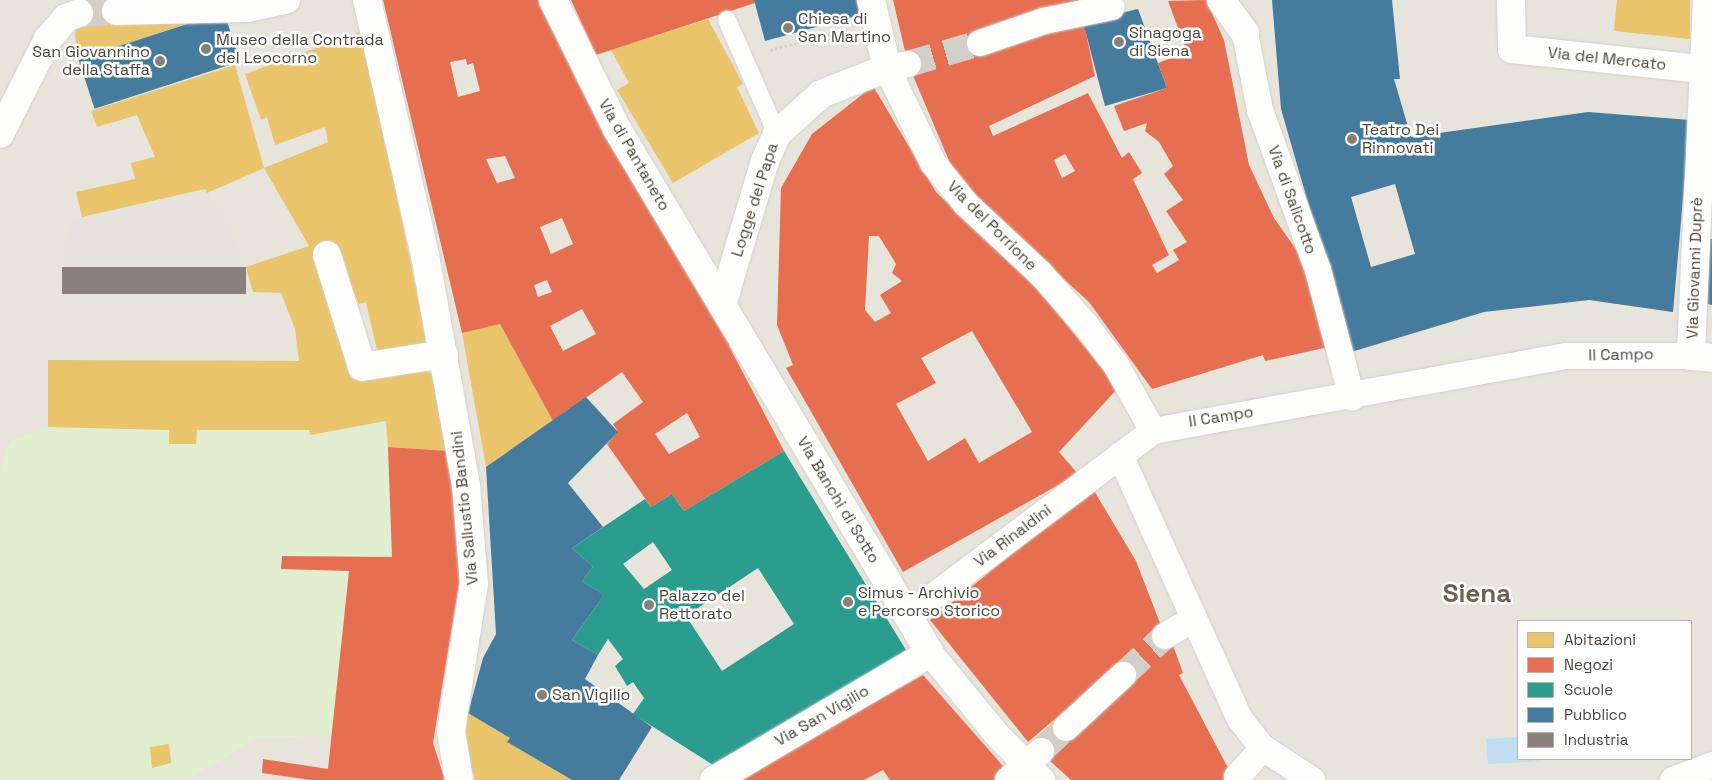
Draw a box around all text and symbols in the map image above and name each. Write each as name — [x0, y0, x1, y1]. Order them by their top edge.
place label: Chiesa di San Martino — [798, 9, 891, 47]
marker: Chiesa di San Martino — [782, 22, 794, 34]
place label: Sinagoga di Siena — [1129, 23, 1201, 61]
place label: Museo della Contrada del Leocorno — [216, 30, 384, 68]
marker: Sinagoga di Siena — [1113, 36, 1125, 48]
place label: San Giovannino della Staffa — [32, 42, 150, 80]
marker: Museo della Contrada del Leocorno — [200, 43, 212, 55]
street label: Via del Mercato — [1547, 43, 1667, 75]
marker: San Giovannino della Staffa — [154, 55, 166, 67]
street label: Via di Pantaneto — [594, 96, 674, 214]
place label: Teatro Dei Rinnovati — [1362, 120, 1439, 158]
marker: Teatro Dei Rinnovati — [1346, 133, 1358, 145]
street label: Logge del Papa — [728, 141, 782, 259]
street label: Via di Salicotto — [1263, 143, 1321, 257]
street label: Via del Porrione — [943, 177, 1041, 275]
street label: Via Giovanni Duprè — [1683, 197, 1707, 339]
street label: Il Campo — [1588, 345, 1654, 365]
street label: Il Campo — [1187, 402, 1255, 432]
street label: Via Sallustio Bandini — [447, 430, 483, 586]
street label: Via Banchi di Sotto — [793, 433, 883, 567]
street label: Via Rinaldini — [970, 501, 1056, 571]
district label: Siena — [1443, 578, 1511, 610]
place label: Simus - Archivio e Percorso Storico — [858, 583, 1000, 621]
place label: Palazzo del Rettorato — [659, 586, 745, 624]
marker: Simus - Archivio e Percorso Storico — [842, 596, 854, 608]
marker: Palazzo del Rettorato — [643, 599, 655, 611]
legend — [1517, 620, 1692, 760]
text: Abitazioni — [1564, 630, 1636, 649]
text: Negozi — [1564, 655, 1613, 674]
text: Scuole — [1564, 680, 1613, 699]
street label: Via San Vigilio — [771, 681, 873, 751]
place label: San Vigilio — [552, 685, 631, 705]
marker: San Vigilio — [536, 689, 548, 701]
text: Pubblico — [1564, 705, 1627, 724]
text: Industria — [1564, 730, 1628, 749]

